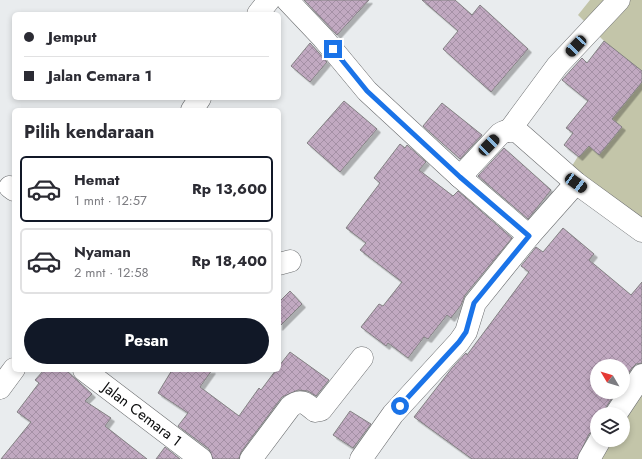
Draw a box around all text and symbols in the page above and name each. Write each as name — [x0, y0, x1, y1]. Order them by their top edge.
text: Jemput — [48, 26, 97, 48]
car — [563, 33, 589, 59]
route end — [324, 40, 342, 58]
text: Jalan Cemara 1 — [48, 65, 152, 87]
text: Pilih kendaraan — [24, 119, 154, 145]
car — [476, 132, 502, 158]
text: Hemat — [74, 169, 120, 191]
icon: car — [26, 171, 62, 207]
car — [563, 171, 589, 195]
text: Rp 13,600 — [192, 178, 267, 200]
text: 1 mnt · 12:57 — [74, 191, 147, 210]
text: Nyaman — [74, 241, 131, 263]
icon: car — [26, 243, 62, 279]
text: Rp 18,400 — [192, 250, 267, 272]
text: 2 mnt · 12:58 — [74, 263, 149, 282]
button: Pesan — [24, 318, 269, 364]
north arrow — [590, 359, 630, 399]
map controls — [590, 359, 630, 447]
street label: Jalan Cemara 1 — [96, 376, 186, 452]
route start — [391, 397, 409, 415]
button: layers — [590, 407, 630, 447]

